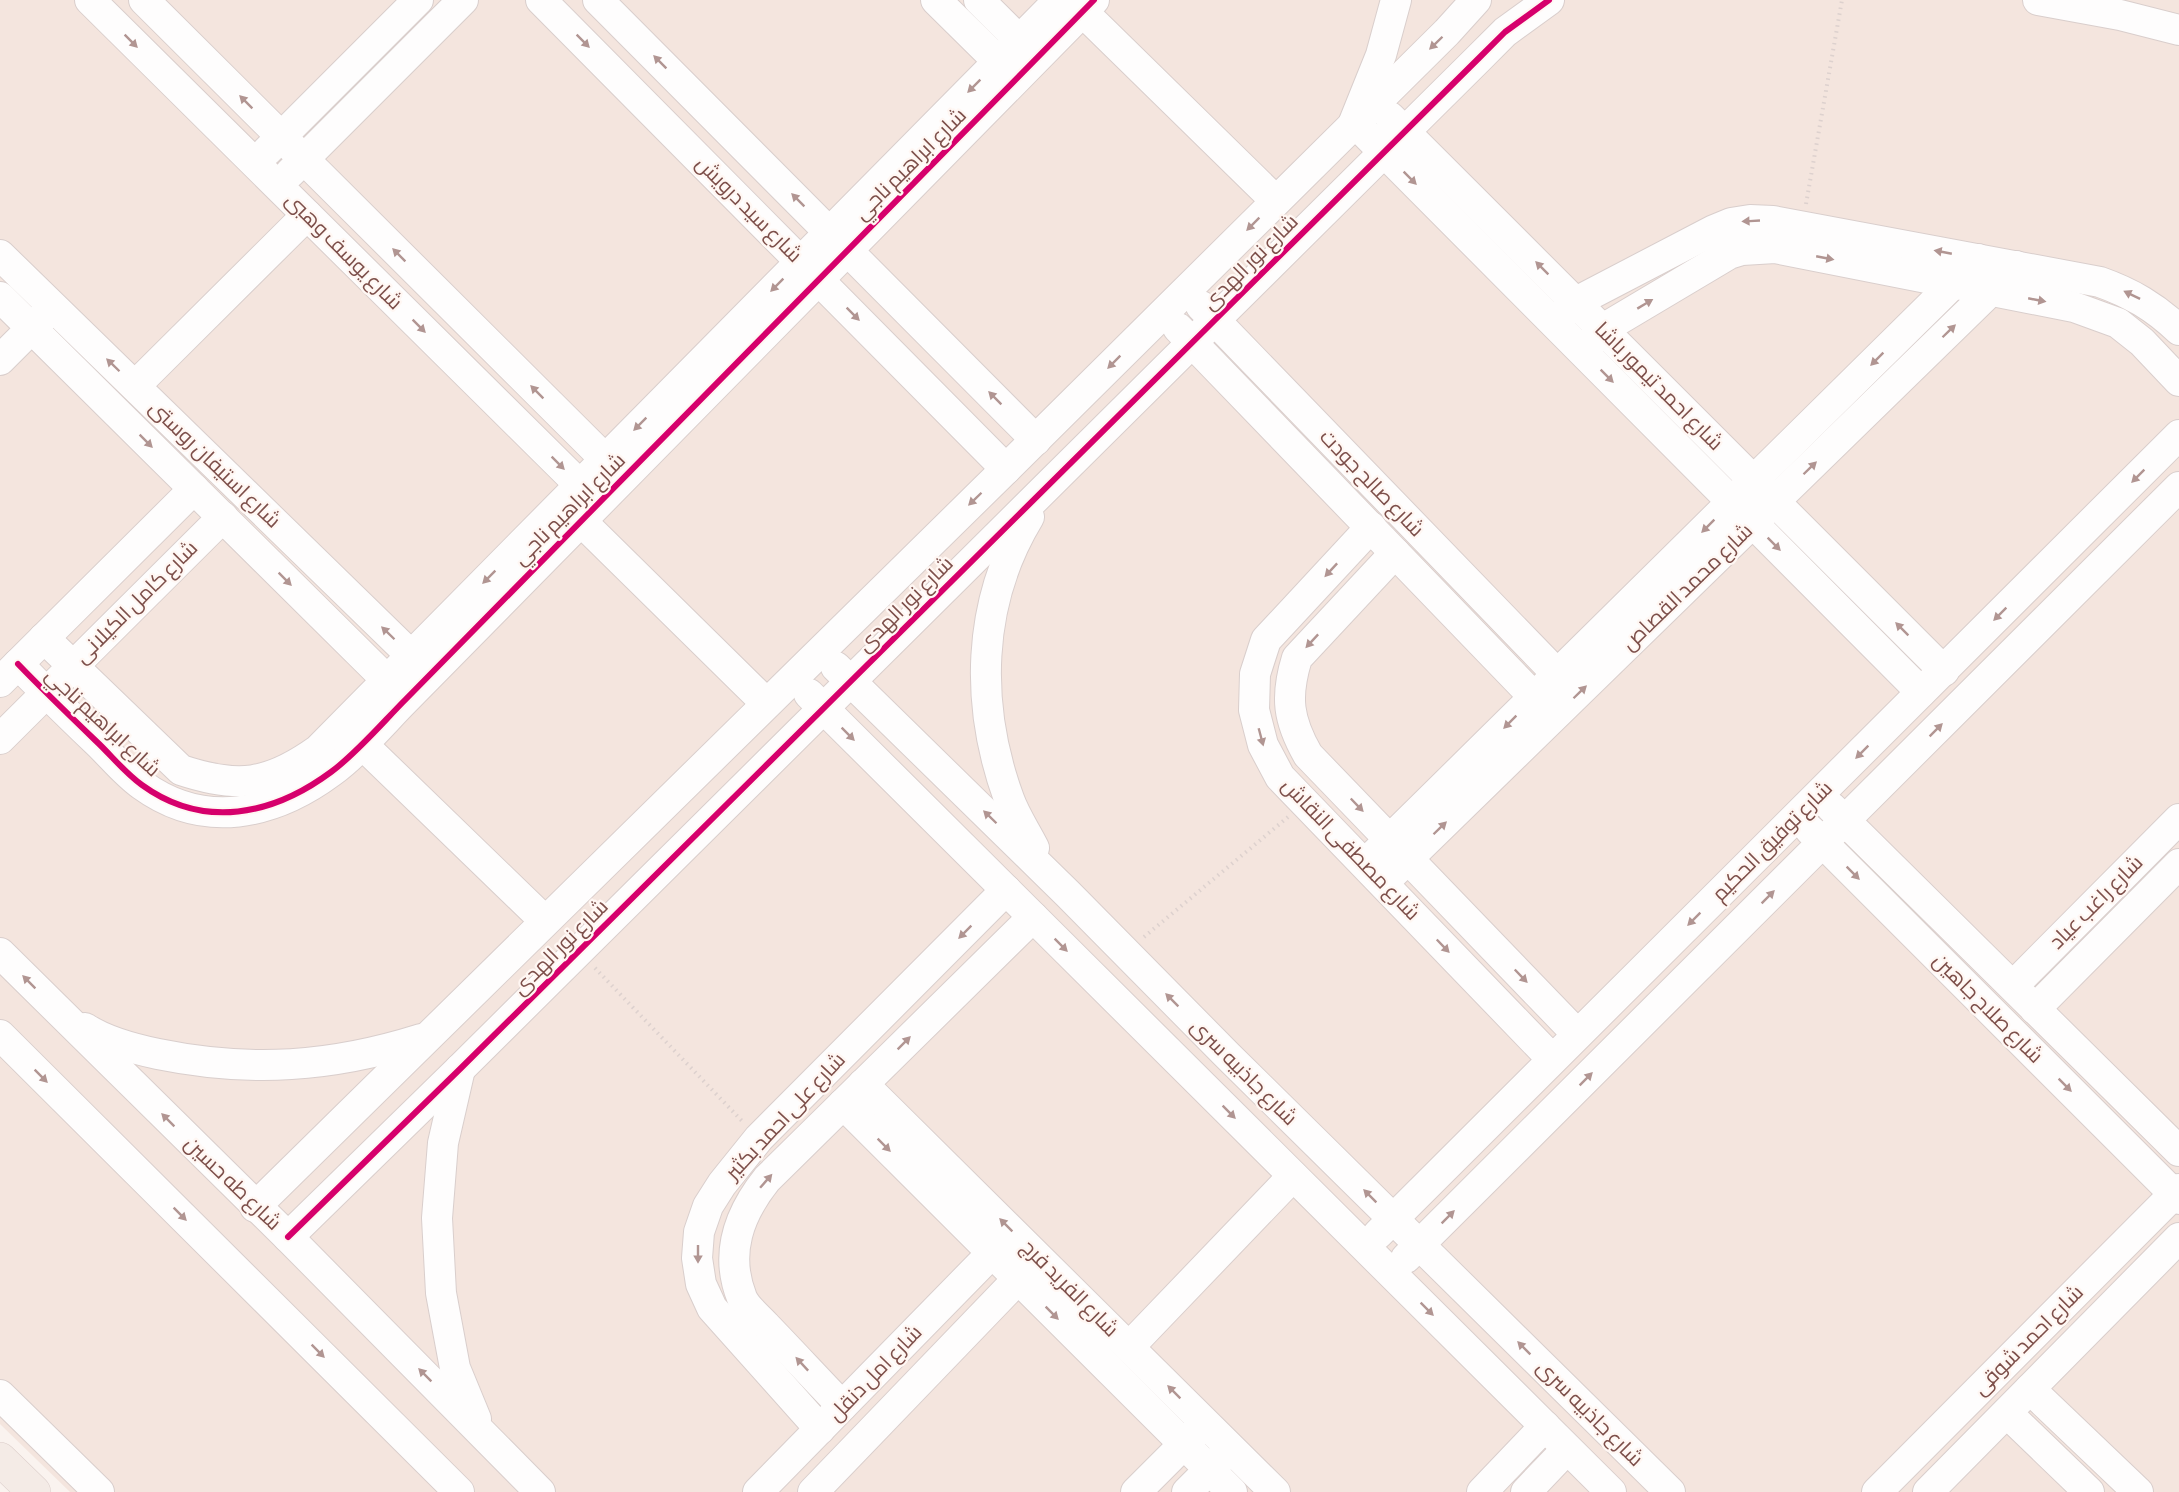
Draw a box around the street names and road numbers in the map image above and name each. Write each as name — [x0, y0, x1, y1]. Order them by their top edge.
street label: شارع ابراهيم ناجي — [848, 102, 974, 228]
street label: شارع سيد درويش — [690, 150, 808, 268]
street label: شارع يوسف وهبى — [279, 187, 408, 316]
street label: شارع نور الهدى — [1197, 209, 1304, 316]
street label: شارع احمد تيمور باشا — [1589, 316, 1729, 456]
street label: شارع استيفان روستى — [143, 395, 286, 534]
street label: شارع صالح جودت — [1314, 424, 1430, 543]
street label: شارع ابراهيم ناجي — [507, 447, 633, 573]
street label: شارع محمد القصاص — [1616, 518, 1759, 657]
street label: شارع كامل الكيلانى — [69, 535, 204, 670]
street label: شارع نور الهدى — [852, 551, 959, 658]
street label: شارع ابراهيم ناجي — [38, 662, 166, 784]
street label: شارع مصطفى النقاش — [1276, 772, 1426, 926]
street label: شارع توفيق الحكيم — [1706, 775, 1838, 907]
street label: شارع راغب عياد — [2044, 850, 2149, 955]
street label: شارع نور الهدى — [507, 894, 614, 1001]
street label: شارع صلاح جاهين — [1927, 947, 2049, 1069]
street label: شارع جاذبيه سرى — [1184, 1013, 1303, 1132]
street label: شارع على احمد بكثير — [719, 1047, 851, 1186]
street label: شارع طه حسين — [178, 1130, 287, 1236]
street label: شارع الفريد فرج — [1015, 1234, 1124, 1343]
street label: شارع احمد شوقى — [1967, 1279, 2089, 1401]
street label: شارع امل دنقل — [823, 1319, 928, 1427]
street label: شارع جاذبيه سرى — [1530, 1354, 1649, 1473]

